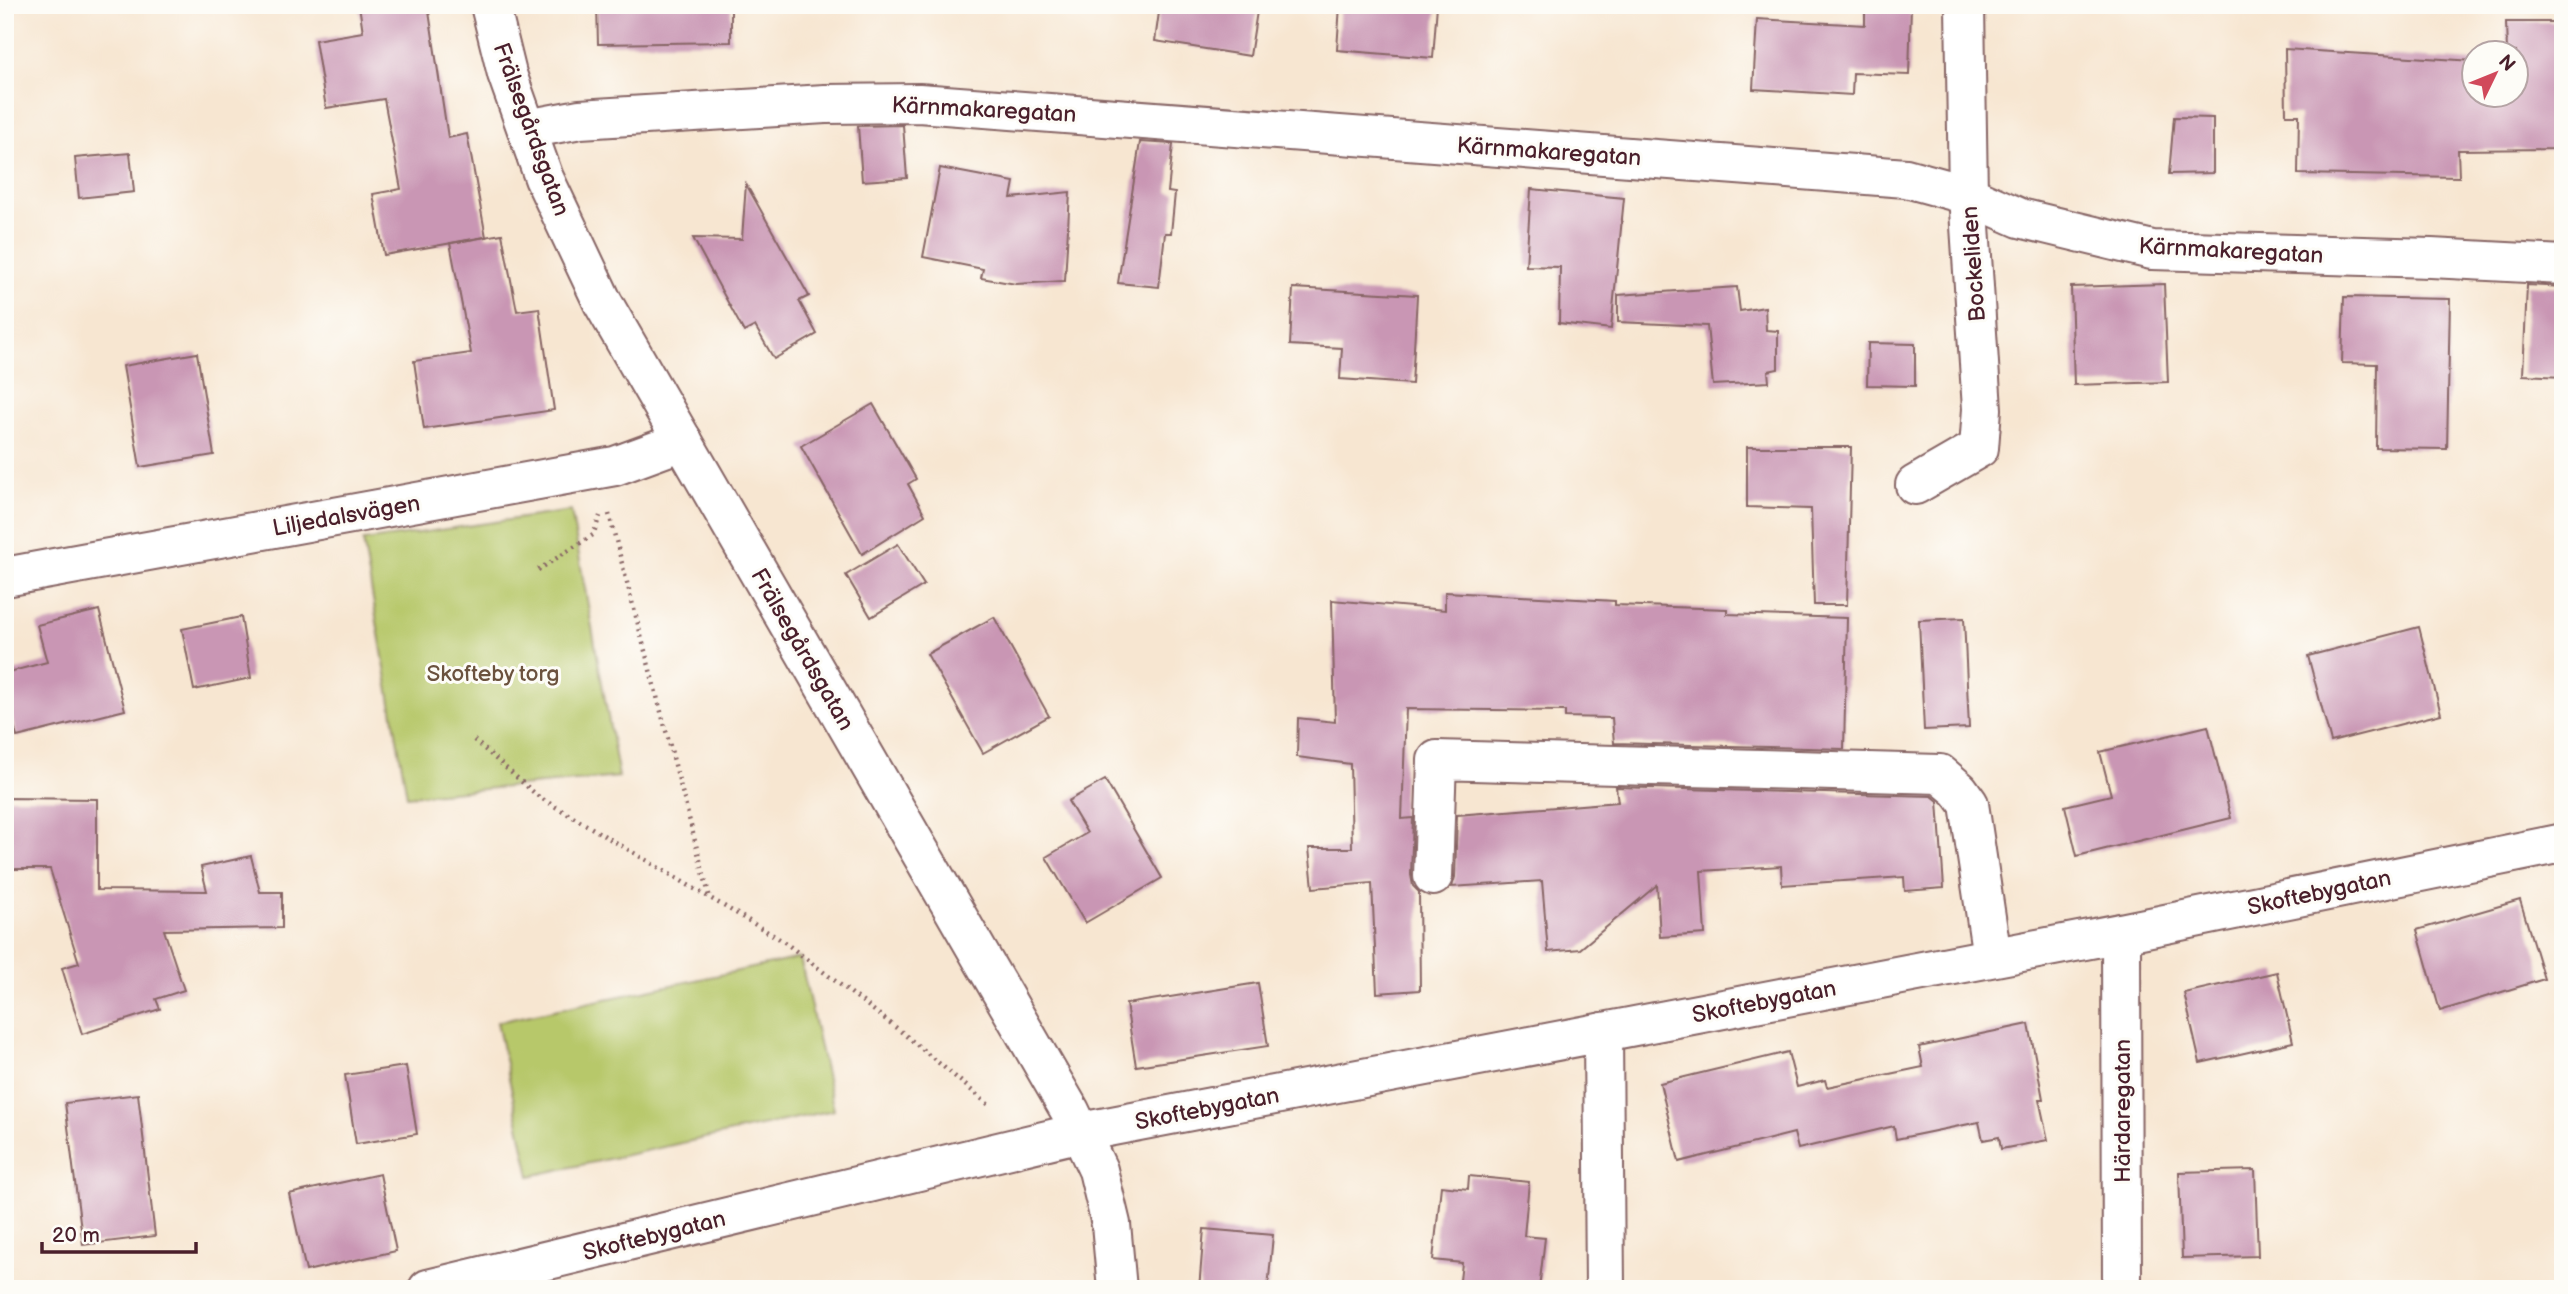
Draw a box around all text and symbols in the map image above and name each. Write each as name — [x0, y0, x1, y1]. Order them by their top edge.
north arrow — [2460, 38, 2530, 108]
street label: Frälsegårdsgatan — [487, 39, 575, 220]
text: N — [2493, 50, 2520, 76]
street label: Kärnmakaregatan — [891, 91, 1077, 129]
street label: Kärnmakaregatan — [1456, 132, 1642, 172]
street label: Bockeliden — [1956, 205, 1992, 323]
street label: Kärnmakaregatan — [2138, 232, 2324, 270]
street label: Liljedalsvägen — [270, 489, 422, 543]
street label: Frälsegårdsgatan — [744, 564, 860, 735]
park label: Skofteby torg — [426, 660, 560, 688]
street label: Skoftebygatan — [2245, 864, 2394, 922]
street label: Skoftebygatan — [1690, 974, 1839, 1030]
street label: Härdaregatan — [2109, 1039, 2137, 1183]
street label: Skoftebygatan — [1133, 1081, 1282, 1137]
street label: Skoftebygatan — [580, 1205, 728, 1267]
scale bar — [42, 1210, 196, 1254]
text: 20 m — [52, 1223, 100, 1248]

